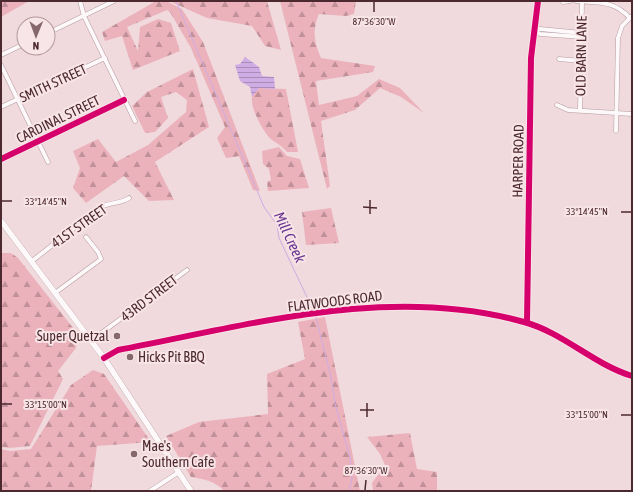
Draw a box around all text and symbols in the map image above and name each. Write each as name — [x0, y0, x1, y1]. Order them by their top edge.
north arrow — [16, 16, 56, 56]
text: 87°36'30"W — [352, 16, 396, 27]
street label: OLD BARN LANE — [572, 16, 590, 96]
text: N — [32, 40, 39, 52]
street label: SMITH STREET — [17, 61, 89, 105]
street label: CARDINAL STREET — [14, 92, 102, 146]
street label: HARPER ROAD — [509, 124, 527, 198]
text: 33°14'45"N — [25, 196, 67, 207]
street label: 41ST STREET — [48, 201, 110, 251]
text: 33°14'45"N — [566, 206, 608, 217]
water label: Mill Creek — [271, 209, 309, 265]
street label: 43RD STREET — [117, 271, 181, 325]
street label: FLATWOODS ROAD — [287, 287, 383, 315]
place label: Super Quetzal — [37, 328, 109, 344]
marker: Super Quetzal — [112, 331, 122, 341]
place label: Hicks Pit BBQ — [138, 349, 206, 365]
marker: Hicks Pit BBQ — [125, 352, 135, 362]
text: 33°15'00"N — [25, 399, 67, 410]
text: 33°15'00"N — [566, 409, 608, 420]
place label: Mae's Southern Cafe — [142, 438, 214, 470]
marker: Mae's Southern Cafe — [129, 449, 139, 459]
text: 87°36'30"W — [344, 465, 388, 476]

